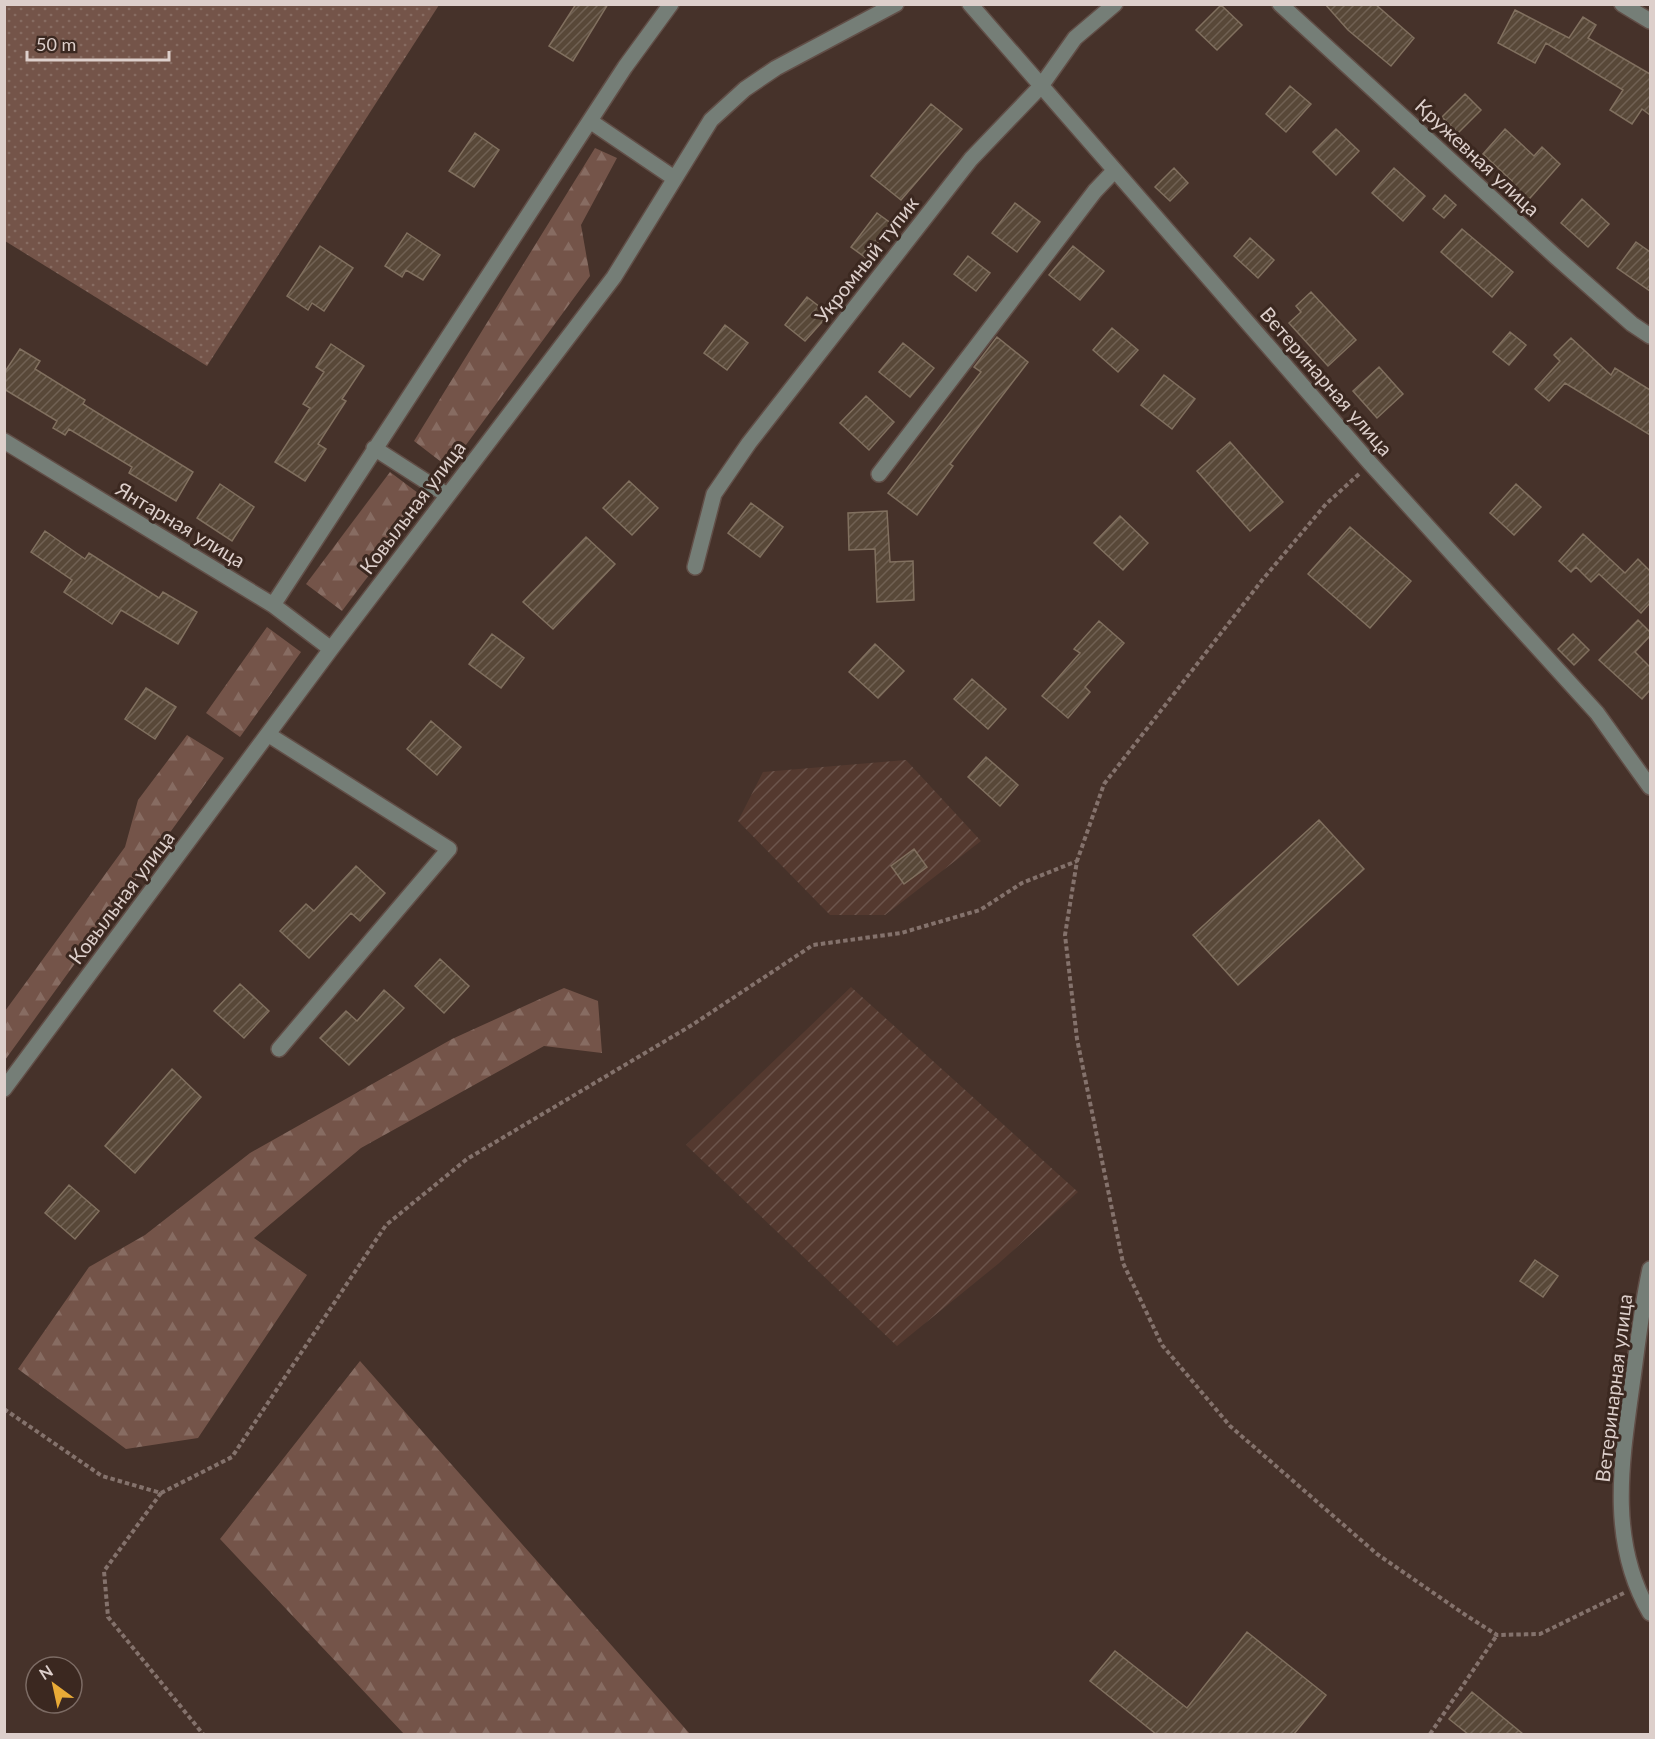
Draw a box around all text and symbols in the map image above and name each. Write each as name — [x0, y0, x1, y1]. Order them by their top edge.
scale bar — [27, 24, 170, 62]
text: 50 m — [36, 33, 76, 55]
street label: Кружевная улица — [1411, 93, 1545, 221]
street label: Укромный тупик — [809, 190, 923, 327]
street label: Ветеринарная улица — [1256, 302, 1398, 460]
street label: Ковыльная улица — [354, 436, 470, 578]
street label: Янтарная улица — [111, 476, 250, 572]
street label: Ковыльная улица — [63, 826, 179, 968]
street label: Ветеринарная улица — [1590, 1293, 1636, 1483]
north arrow — [24, 1655, 84, 1715]
text: N — [35, 1661, 56, 1683]

